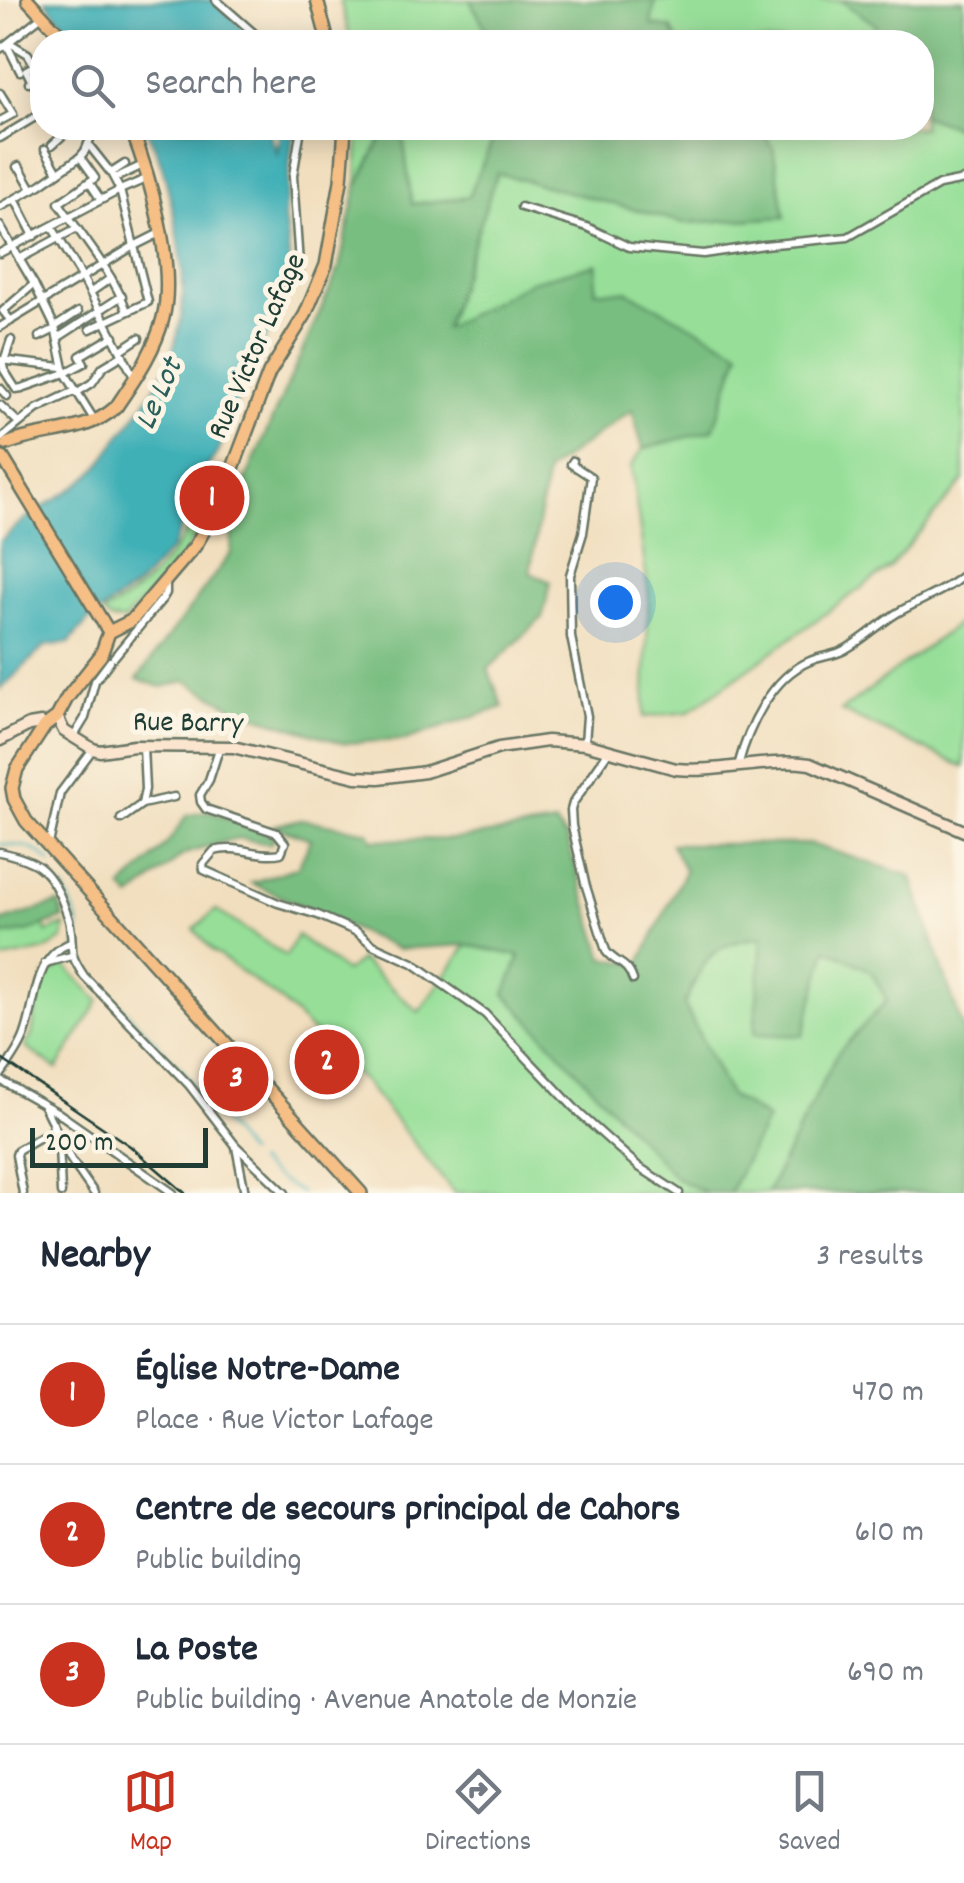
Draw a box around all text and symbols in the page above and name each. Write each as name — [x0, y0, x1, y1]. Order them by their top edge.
search box — [30, 30, 934, 140]
icon: search — [65, 58, 120, 113]
text: Search here — [145, 58, 317, 113]
street label: Rue Victor Lafage — [199, 247, 319, 447]
water label: Le Lot — [125, 349, 198, 438]
pin: 1 — [180, 460, 244, 536]
your location — [590, 577, 641, 628]
street label: Rue Barry — [132, 703, 244, 747]
pin: 2 — [294, 1024, 360, 1100]
pin: 3 — [204, 1042, 268, 1116]
scale bar — [30, 1123, 208, 1168]
text: 200 m — [45, 1125, 113, 1165]
text: Nearby — [40, 1228, 150, 1288]
text: 3 results — [816, 1235, 924, 1281]
text: Église Notre-Dame — [135, 1344, 400, 1399]
text: 1 — [69, 1371, 76, 1417]
text: 470 m — [852, 1371, 924, 1417]
text: Place · Rue Victor Lafage — [135, 1399, 434, 1445]
text: Centre de secours principal de Cahors — [135, 1484, 681, 1539]
text: 2 — [66, 1511, 79, 1557]
text: 610 m — [855, 1511, 924, 1557]
text: Public building — [135, 1539, 302, 1585]
text: La Poste — [135, 1624, 258, 1679]
text: 3 — [65, 1651, 80, 1697]
text: 690 m — [847, 1651, 924, 1697]
text: Public building · Avenue Anatole de Monzie — [135, 1679, 637, 1725]
tab: Map — [123, 1764, 178, 1864]
tab: Directions — [425, 1764, 531, 1864]
tab: Saved — [778, 1764, 841, 1864]

